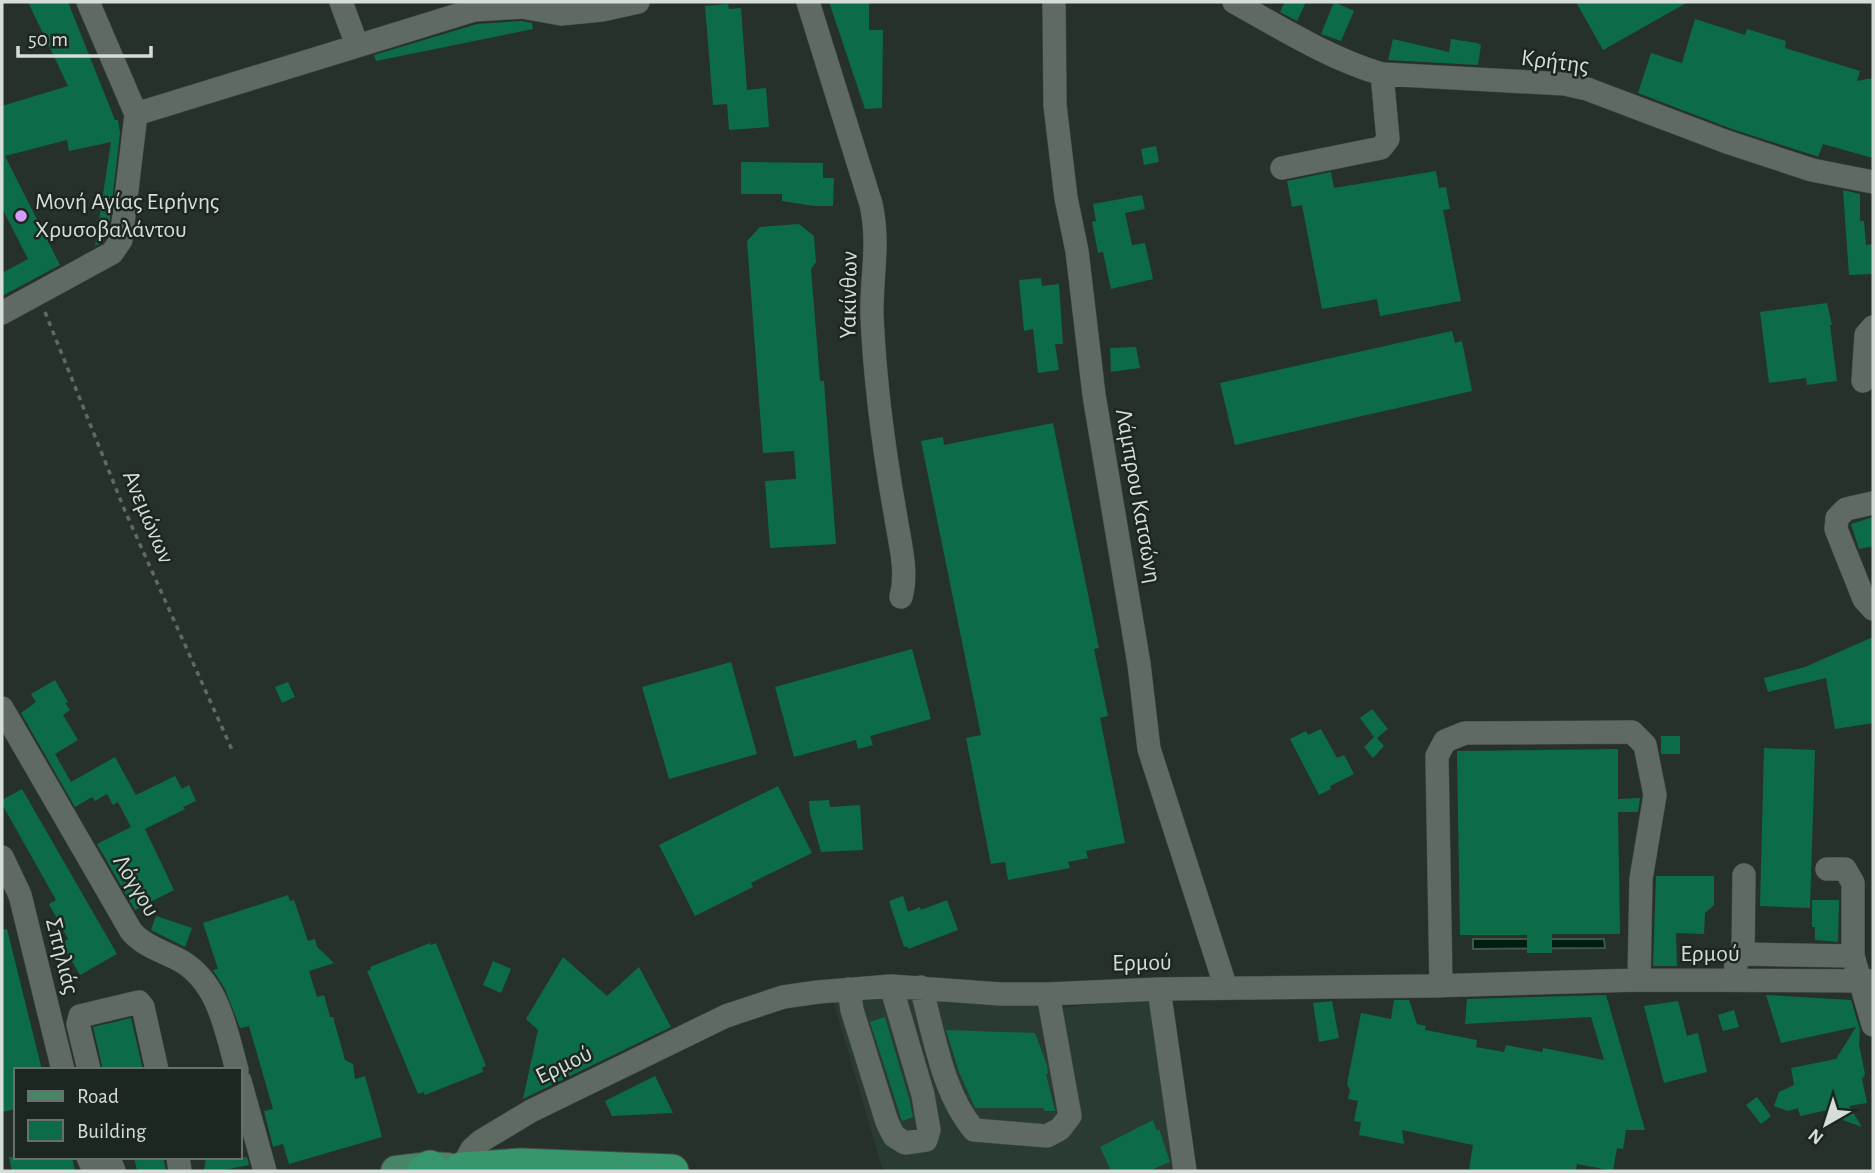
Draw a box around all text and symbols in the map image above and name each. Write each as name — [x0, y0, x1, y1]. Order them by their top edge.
scale bar — [18, 14, 150, 58]
text: 50 m — [28, 29, 68, 50]
street label: Κρήτης — [1520, 46, 1590, 78]
place label: Μονή Αγίας Ειρήνης Χρυσοβαλάντου — [35, 190, 219, 242]
marker: Μονή Αγίας Ειρήνης Χρυσοβαλάντου — [13, 208, 29, 224]
street label: Υακίνθων — [836, 251, 862, 339]
street label: Λάμπρου Κατσώνη — [1111, 407, 1165, 585]
street label: Ανεμώνων — [118, 467, 178, 567]
street label: Λόγγου — [108, 851, 164, 921]
street label: Σπηλιάς — [41, 915, 83, 997]
street label: Ερμού — [1680, 942, 1740, 966]
street label: Ερμού — [1112, 950, 1172, 976]
street label: Ερμού — [532, 1041, 596, 1089]
legend — [14, 1068, 242, 1159]
text: Road — [77, 1086, 119, 1107]
north arrow — [1791, 1089, 1861, 1159]
text: Building — [77, 1121, 147, 1142]
text: N — [1805, 1125, 1827, 1148]

